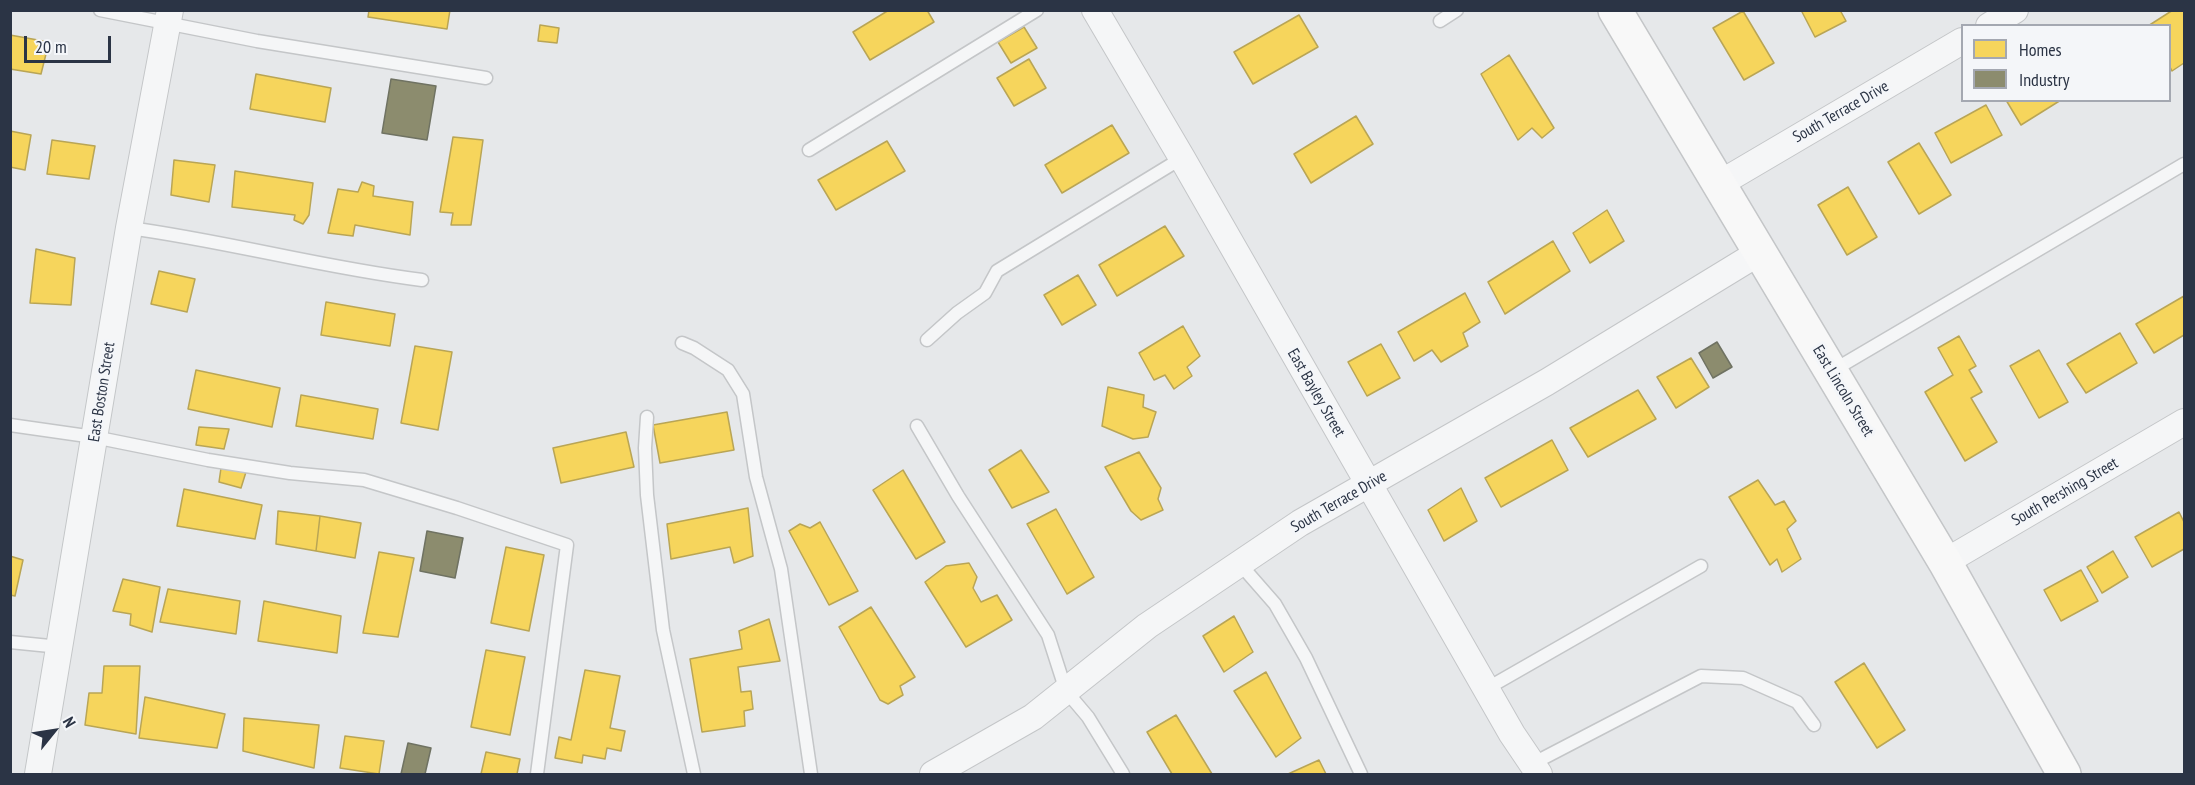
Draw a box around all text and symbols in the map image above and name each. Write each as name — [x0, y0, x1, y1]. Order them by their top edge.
scale bar — [27, 24, 114, 62]
legend — [1961, 24, 2171, 102]
text: 20 m — [35, 35, 67, 58]
text: Homes — [2019, 38, 2062, 61]
text: Industry — [2019, 68, 2069, 91]
street label: South Terrace Drive — [1790, 77, 1892, 147]
street label: East Boston Street — [85, 341, 119, 443]
street label: East Lincoln Street — [1808, 342, 1878, 440]
street label: East Bayley Street — [1283, 345, 1349, 441]
street label: South Pershing Street — [2008, 454, 2122, 530]
street label: South Terrace Drive — [1288, 467, 1390, 537]
north arrow — [24, 701, 84, 761]
text: N — [59, 713, 80, 731]

